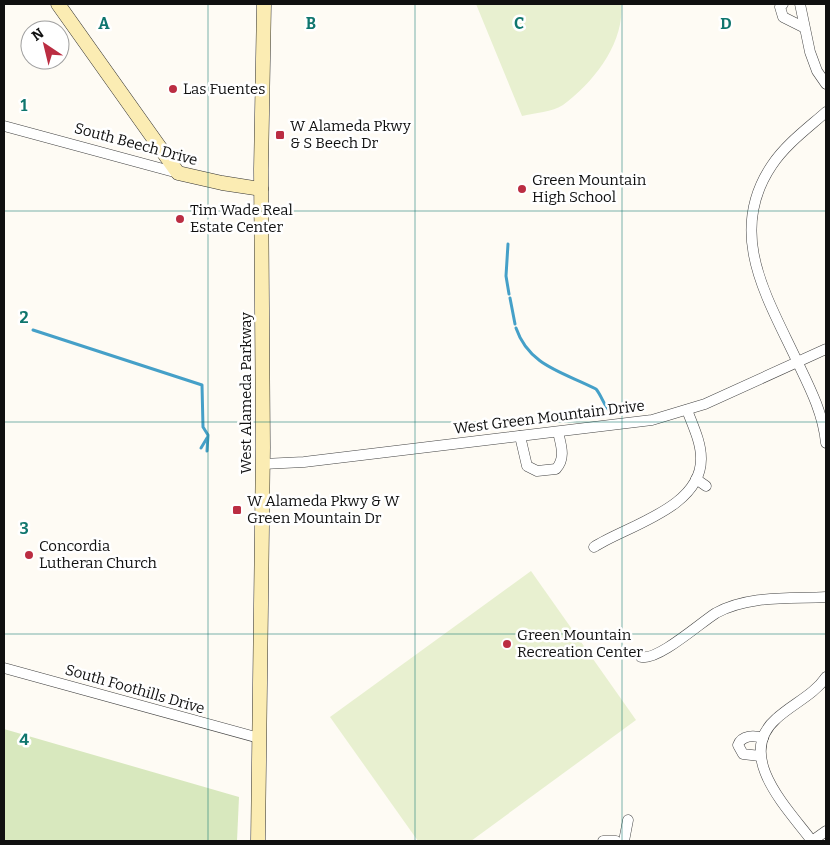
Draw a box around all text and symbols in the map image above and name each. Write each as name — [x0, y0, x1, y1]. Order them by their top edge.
text: A — [98, 14, 110, 33]
text: B — [306, 14, 316, 33]
text: C — [514, 14, 524, 33]
text: D — [720, 14, 732, 33]
north arrow — [20, 20, 70, 70]
text: N — [29, 25, 47, 45]
place label: Las Fuentes — [183, 80, 265, 98]
marker: Las Fuentes — [167, 83, 179, 95]
text: 1 — [21, 96, 28, 115]
place label: W Alameda Pkwy & S Beech Dr — [290, 117, 411, 152]
street label: South Beech Drive — [72, 119, 200, 169]
marker: W Alameda Pkwy & S Beech Dr — [274, 129, 286, 141]
place label: Green Mountain High School — [532, 171, 647, 206]
marker: Green Mountain High School — [516, 183, 528, 195]
place label: Tim Wade Real Estate Center — [190, 201, 293, 236]
marker: Tim Wade Real Estate Center — [174, 213, 186, 225]
text: 2 — [19, 308, 29, 327]
street label: West Alameda Parkway — [237, 312, 255, 474]
street label: West Green Mountain Drive — [452, 396, 646, 438]
place label: W Alameda Pkwy & W Green Mountain Dr — [247, 492, 400, 527]
marker: W Alameda Pkwy & W Green Mountain Dr — [231, 504, 243, 516]
text: 3 — [19, 519, 29, 538]
place label: Concordia Lutheran Church — [39, 537, 158, 572]
marker: Concordia Lutheran Church — [23, 549, 35, 561]
place label: Green Mountain Recreation Center — [517, 626, 643, 661]
marker: Green Mountain Recreation Center — [501, 638, 513, 650]
street label: South Foothills Drive — [63, 660, 207, 718]
text: 4 — [19, 730, 29, 749]

